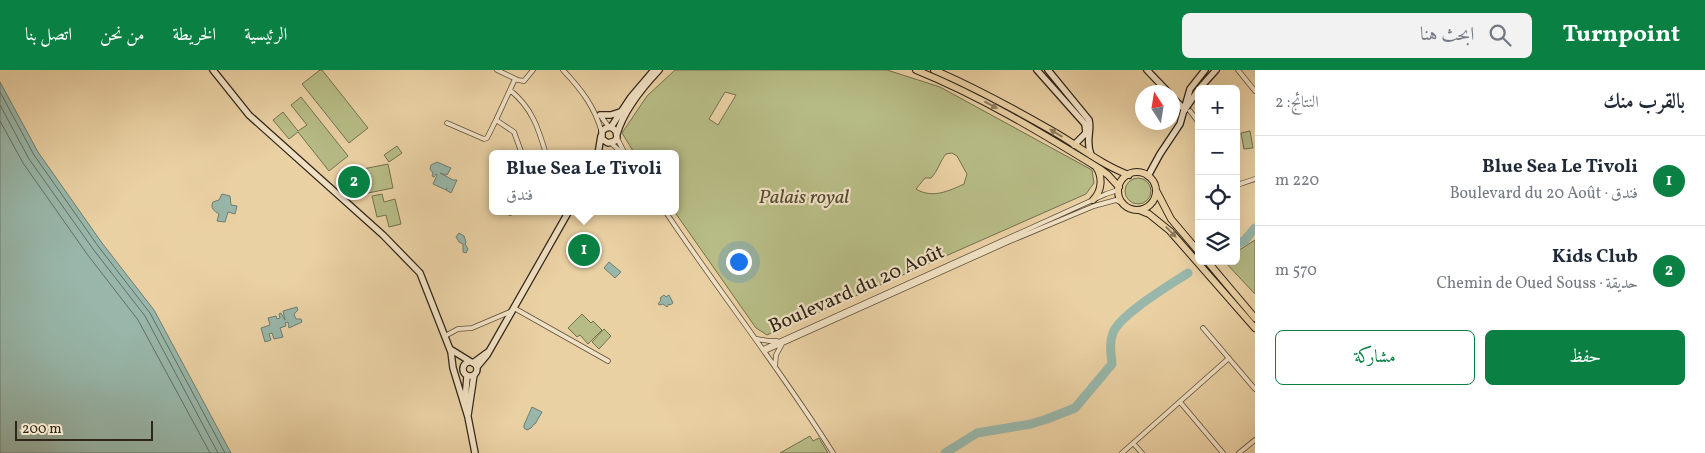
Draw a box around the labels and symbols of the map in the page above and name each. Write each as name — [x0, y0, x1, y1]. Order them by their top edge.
north arrow — [1135, 85, 1180, 130]
one-way arrow — [984, 101, 999, 109]
one-way arrow — [1049, 129, 1062, 138]
pin: 2 — [338, 163, 370, 201]
park label: Palais royal — [759, 184, 849, 212]
one-way arrow — [1164, 225, 1176, 237]
pin: 1 — [568, 231, 600, 269]
street label: Boulevard du 20 Août — [765, 238, 949, 341]
your location — [726, 249, 752, 275]
scale bar — [15, 418, 152, 441]

